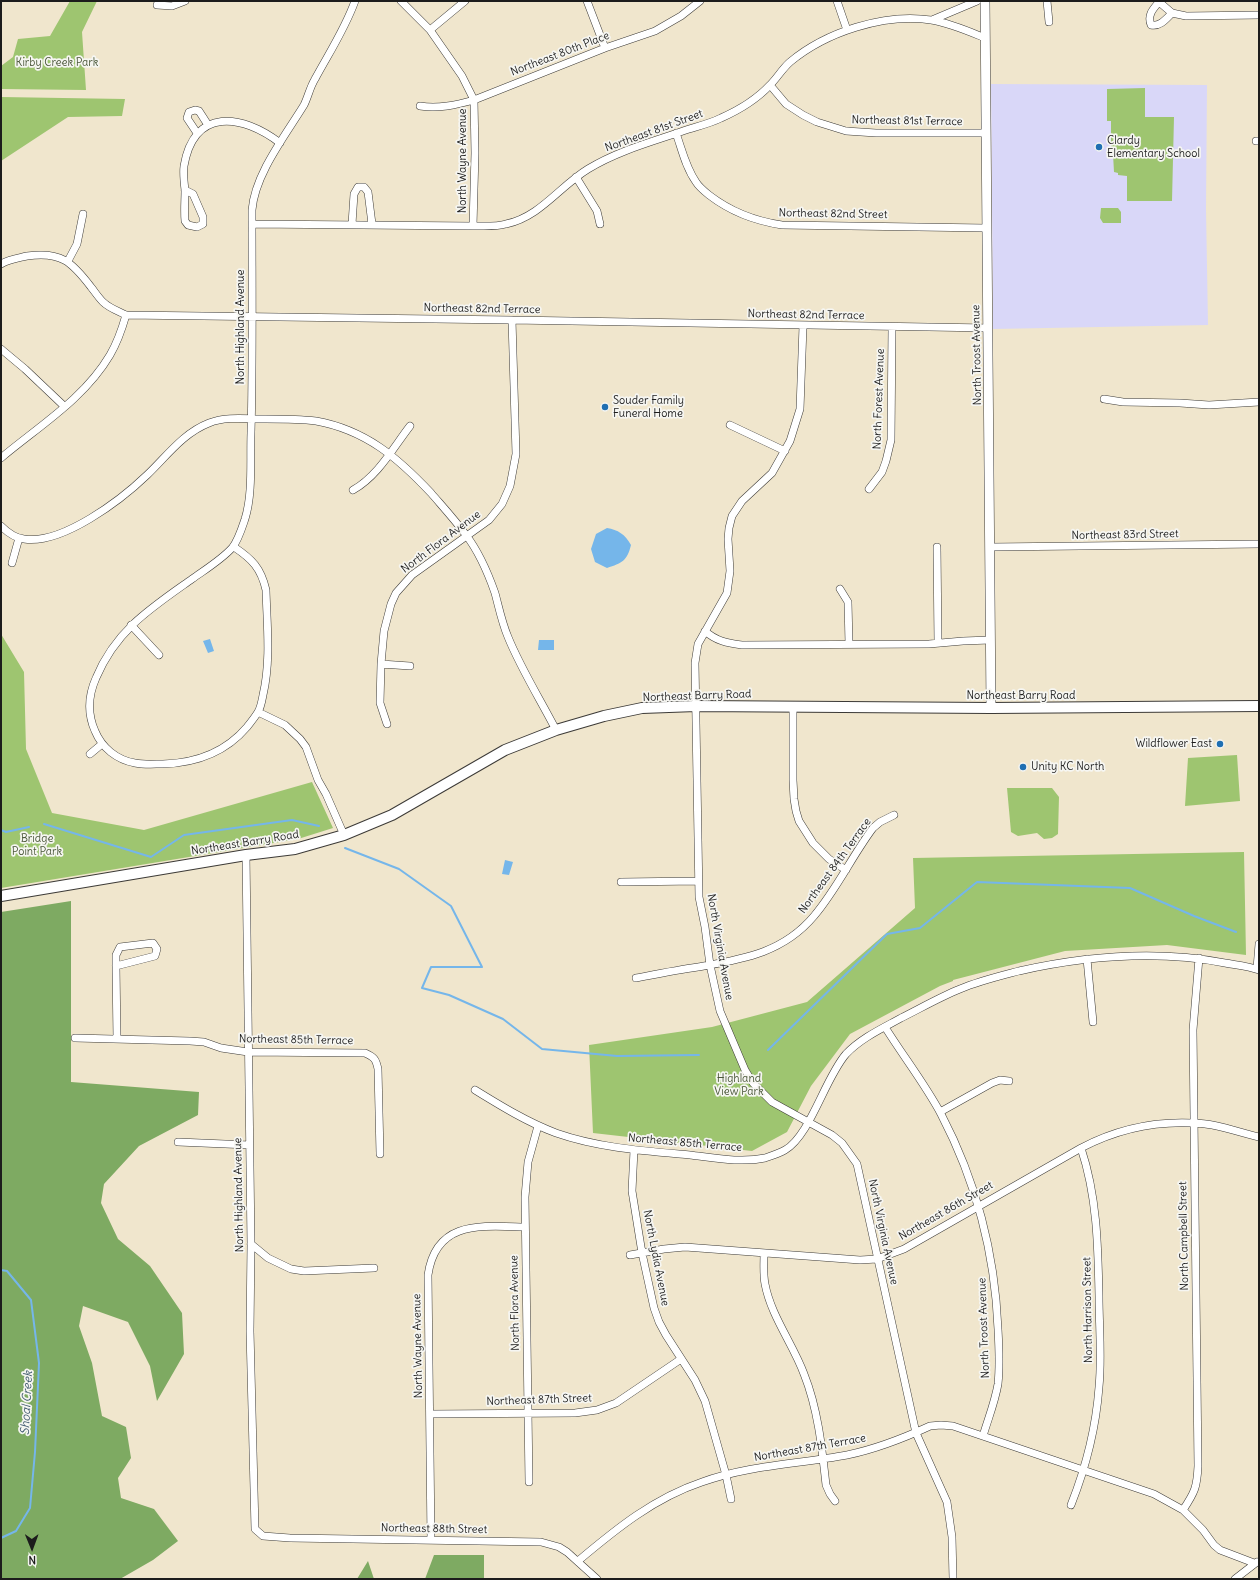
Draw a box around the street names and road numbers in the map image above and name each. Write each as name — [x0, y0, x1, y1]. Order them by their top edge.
street label: Northeast 80th Place — [509, 29, 611, 79]
street label: Northeast 81st Street — [603, 107, 705, 155]
street label: North Wayne Avenue — [456, 109, 470, 213]
street label: Northeast 81st Terrace — [851, 113, 963, 129]
street label: Northeast 82nd Street — [778, 206, 888, 222]
street label: North Highland Avenue — [234, 270, 248, 384]
street label: Northeast 82nd Terrace — [423, 301, 541, 317]
street label: North Troost Avenue — [970, 304, 984, 406]
street label: Northeast 82nd Terrace — [747, 307, 865, 323]
street label: North Forest Avenue — [871, 348, 887, 450]
street label: North Flora Avenue — [399, 508, 483, 576]
street label: Northeast 83rd Street — [1071, 527, 1179, 543]
street label: Northeast Barry Road — [642, 688, 752, 704]
street label: Northeast Barry Road — [967, 689, 1075, 703]
street label: Northeast 84th Terrace — [796, 816, 874, 916]
street label: Northeast Barry Road — [190, 828, 300, 858]
street label: North Virginia Avenue — [704, 893, 736, 1001]
street label: Northeast 85th Terrace — [239, 1032, 353, 1048]
street label: Northeast 85th Terrace — [627, 1131, 743, 1155]
street label: North Highland Avenue — [231, 1138, 247, 1252]
street label: North Virginia Avenue — [865, 1178, 901, 1286]
street label: Northeast 86th Street — [897, 1179, 995, 1243]
street label: North Campbell Street — [1176, 1181, 1192, 1291]
street label: North Lydia Avenue — [640, 1209, 672, 1307]
street label: North Flora Avenue — [508, 1255, 522, 1351]
street label: North Harrison Street — [1080, 1257, 1096, 1363]
street label: North Troost Avenue — [976, 1277, 992, 1379]
street label: North Wayne Avenue — [410, 1294, 426, 1398]
street label: Northeast 87th Street — [486, 1392, 592, 1408]
street label: Northeast 87th Terrace — [753, 1432, 867, 1464]
street label: Northeast 88th Street — [381, 1521, 487, 1537]

